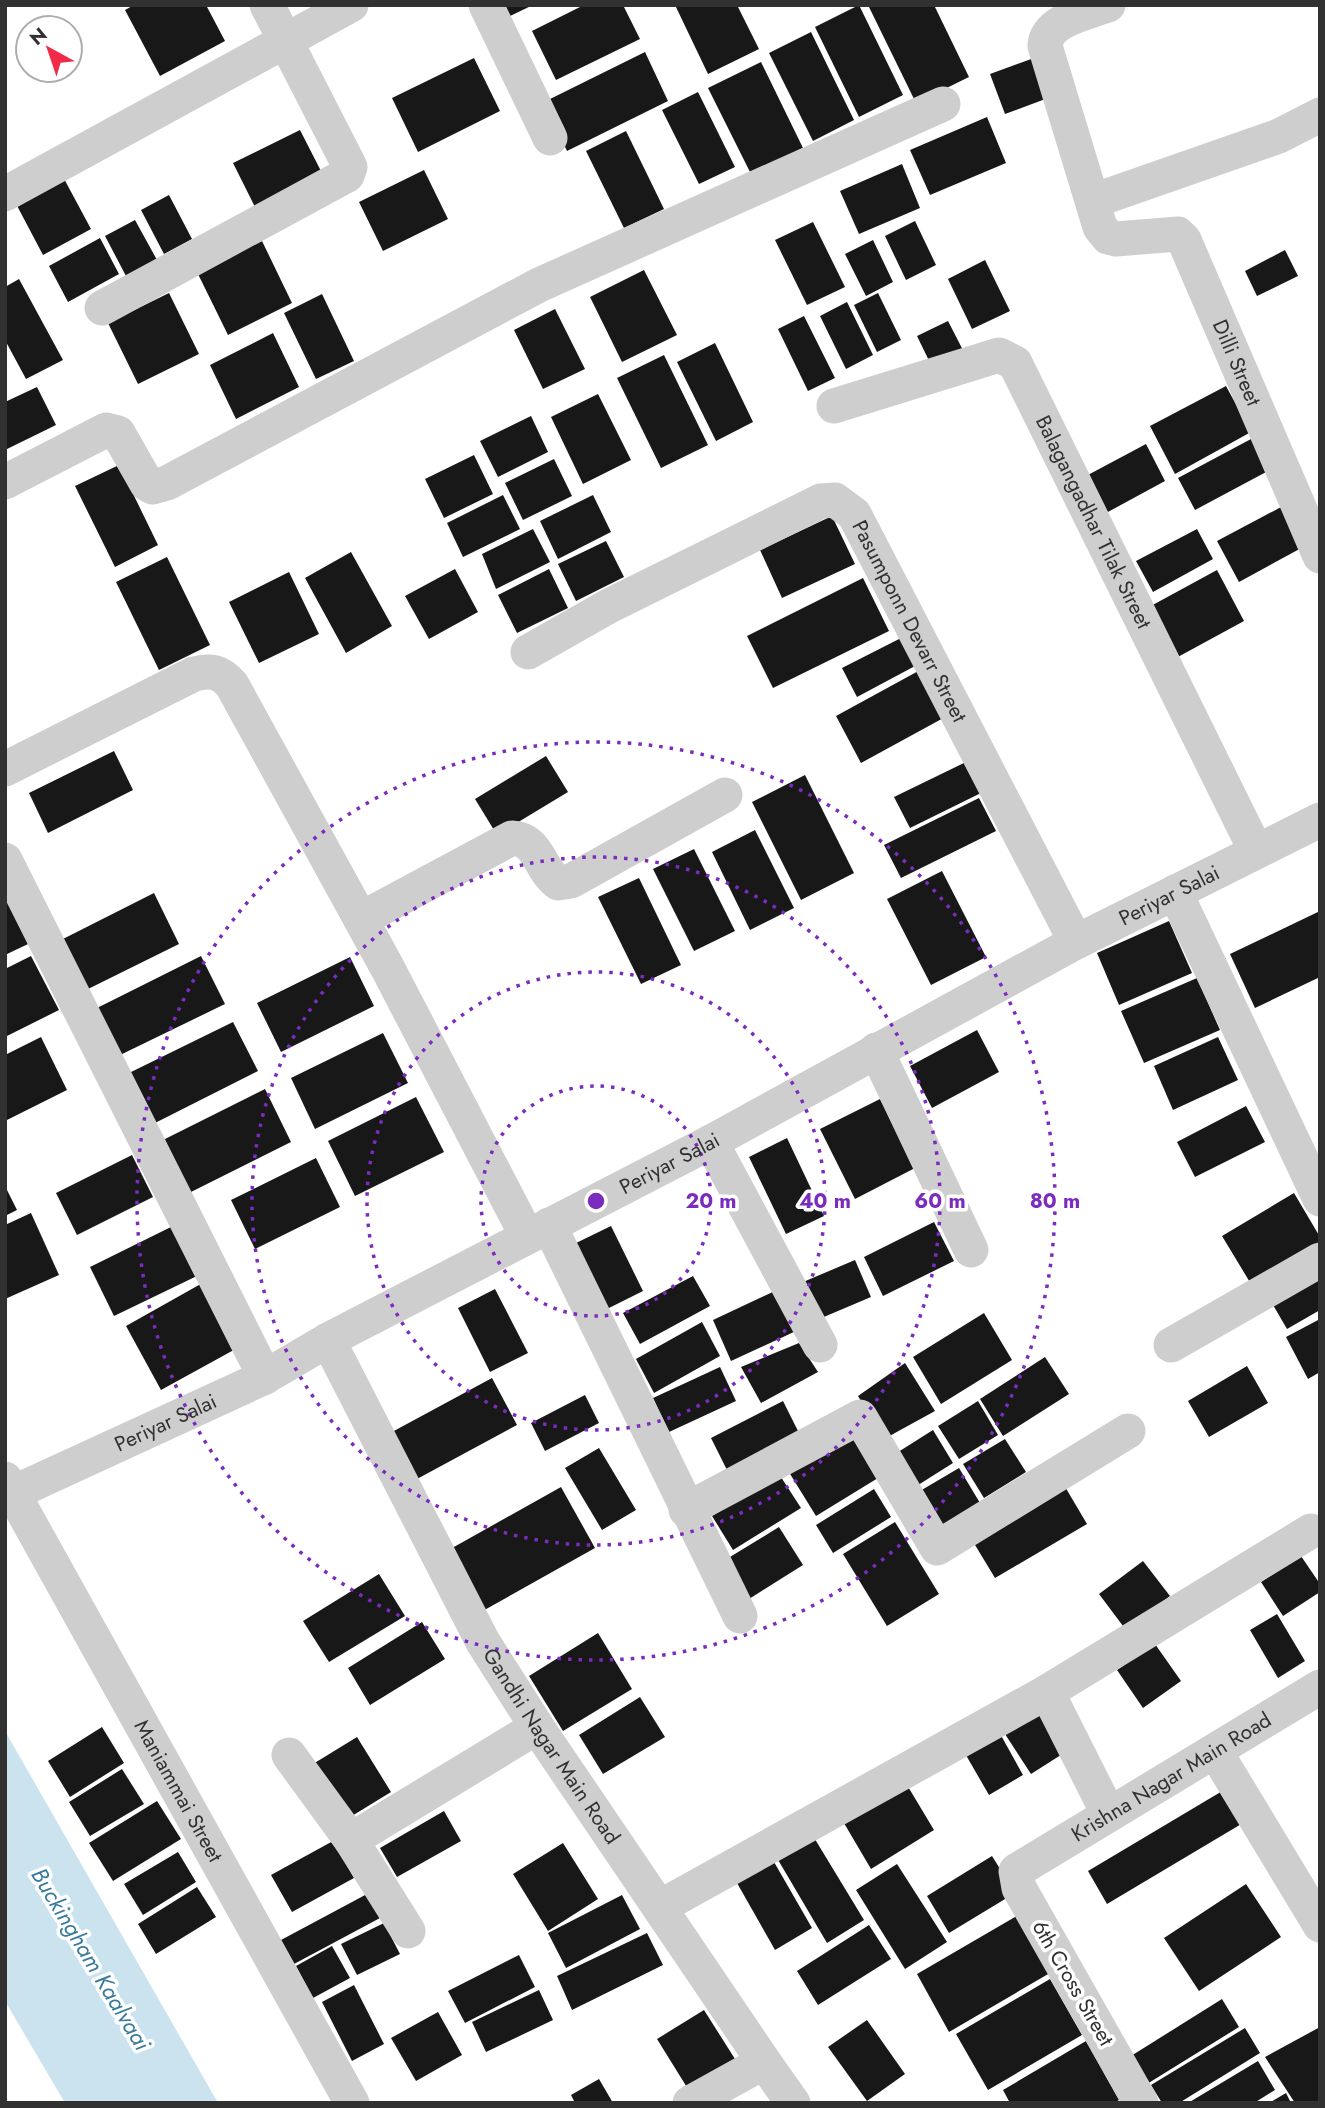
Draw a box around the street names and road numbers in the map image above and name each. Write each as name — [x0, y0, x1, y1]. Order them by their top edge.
street label: Dilli Street — [1205, 315, 1269, 410]
street label: Balagangadhar Tilak Street — [1028, 410, 1159, 634]
street label: Pasumponn Devarr Street — [845, 515, 974, 727]
street label: Periyar Salai — [1114, 858, 1225, 933]
street label: Periyar Salai — [614, 1125, 725, 1202]
street label: Periyar Salai — [110, 1386, 222, 1459]
street label: Gandhi Nagar Main Road — [476, 1642, 627, 1850]
street label: Krishna Nagar Main Road — [1066, 1705, 1277, 1849]
street label: Maniammai Street — [127, 1714, 230, 1868]
street label: 6th Cross Street — [1025, 1915, 1121, 2051]

